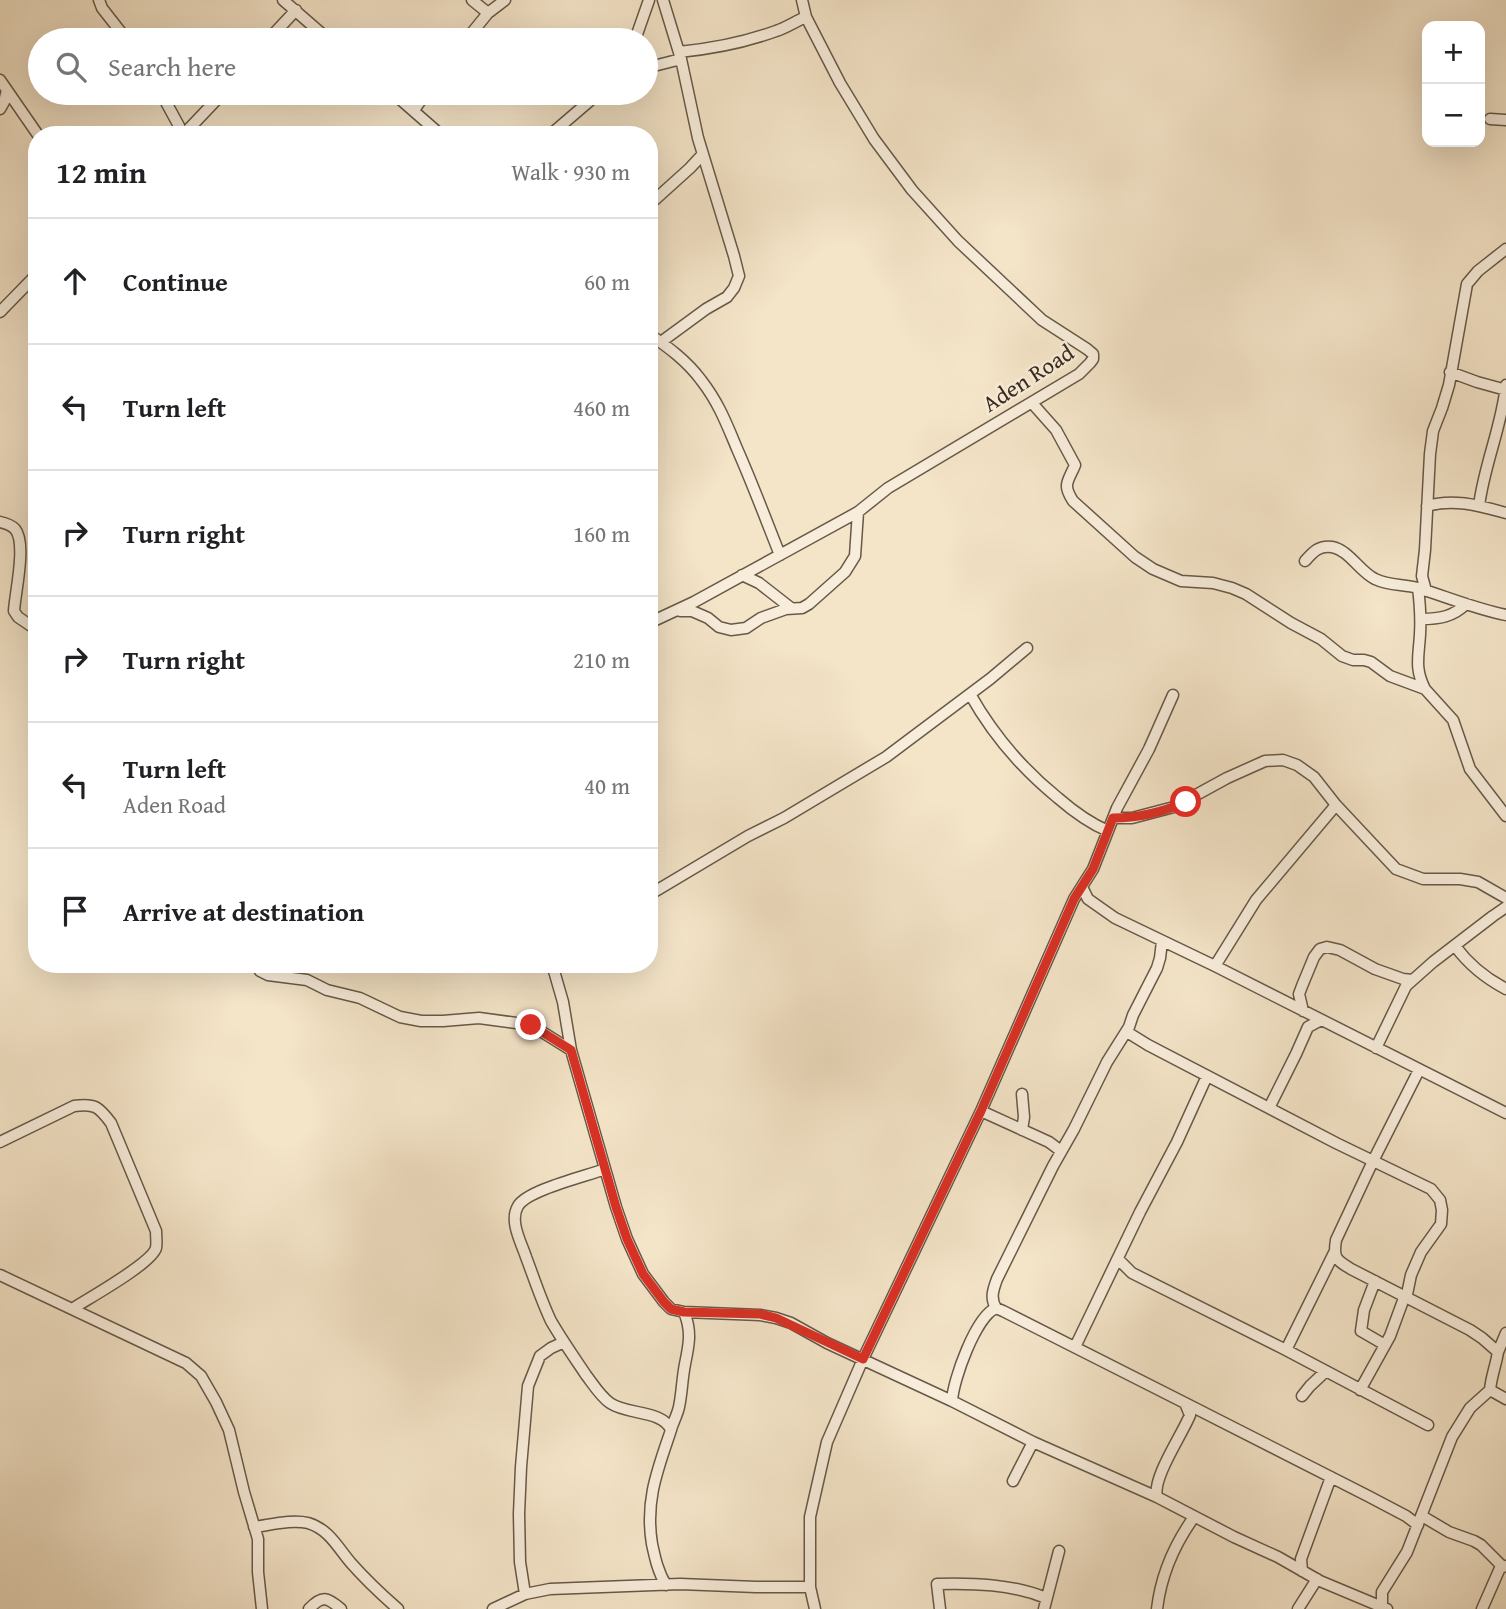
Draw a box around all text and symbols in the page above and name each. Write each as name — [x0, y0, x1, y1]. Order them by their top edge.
map controls — [1422, 21, 1485, 147]
button: + — [1422, 21, 1485, 84]
search box — [28, 28, 658, 105]
text: Search here — [108, 47, 236, 86]
icon: search — [52, 48, 90, 86]
button: − — [1422, 84, 1485, 147]
text: 12 min — [56, 150, 146, 194]
text: Walk · 930 m — [511, 155, 630, 188]
icon: ahead — [56, 262, 94, 300]
text: Continue — [123, 262, 228, 301]
text: 60 m — [584, 265, 630, 298]
street label: Aden Road — [975, 335, 1081, 420]
icon: left — [56, 388, 94, 426]
text: Turn left — [123, 388, 226, 427]
text: 460 m — [573, 391, 630, 424]
icon: right — [56, 514, 94, 552]
text: Turn right — [123, 514, 245, 553]
text: 160 m — [573, 517, 630, 550]
icon: right — [56, 640, 94, 678]
text: Turn right — [123, 640, 245, 679]
text: 210 m — [573, 643, 630, 676]
text: Turn left — [123, 749, 226, 788]
icon: left — [56, 766, 94, 804]
text: 40 m — [584, 769, 630, 802]
route start — [1170, 786, 1201, 817]
text: Aden Road — [123, 788, 226, 821]
icon: arrive — [56, 892, 94, 930]
text: Arrive at destination — [123, 892, 364, 931]
route end — [515, 1009, 546, 1040]

